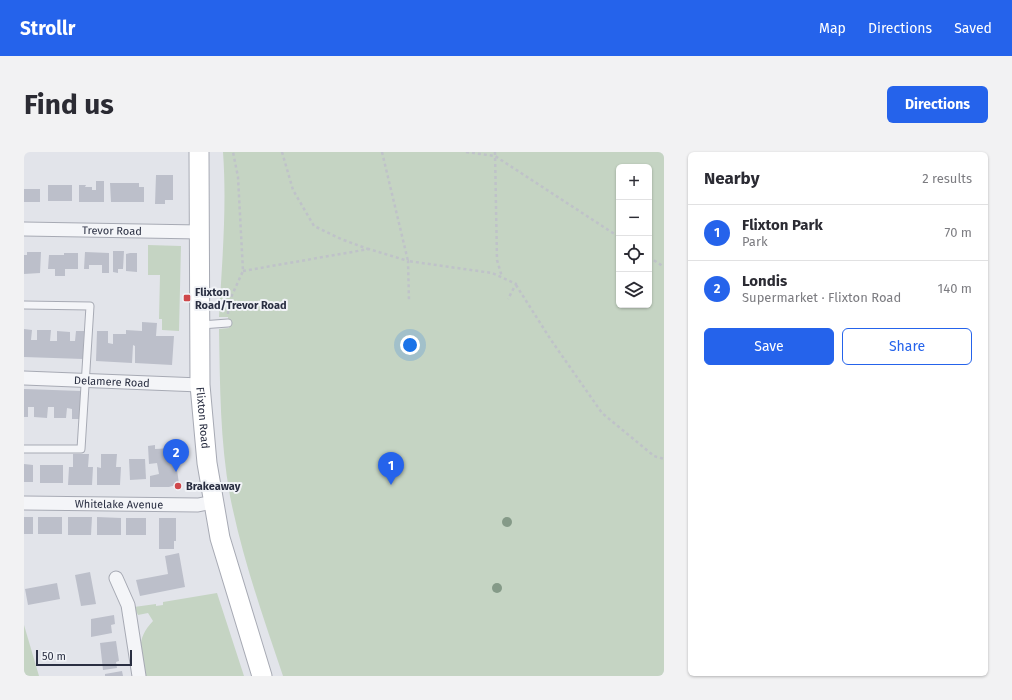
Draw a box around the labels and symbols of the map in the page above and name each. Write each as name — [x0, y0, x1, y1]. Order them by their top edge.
street label: Trevor Road — [82, 224, 142, 238]
place label: Flixton Road/Trevor Road — [195, 286, 287, 312]
marker: Flixton Road/Trevor Road — [182, 293, 192, 303]
your location — [400, 335, 420, 355]
street label: Delamere Road — [74, 374, 150, 390]
street label: Flixton Road — [193, 386, 212, 449]
pin: 2 — [163, 439, 189, 472]
pin: 1 — [378, 452, 404, 485]
place label: Brakeaway — [186, 480, 241, 493]
marker: Brakeaway — [173, 481, 183, 491]
street label: Whitelake Avenue — [75, 498, 163, 512]
scale bar — [36, 648, 132, 667]

